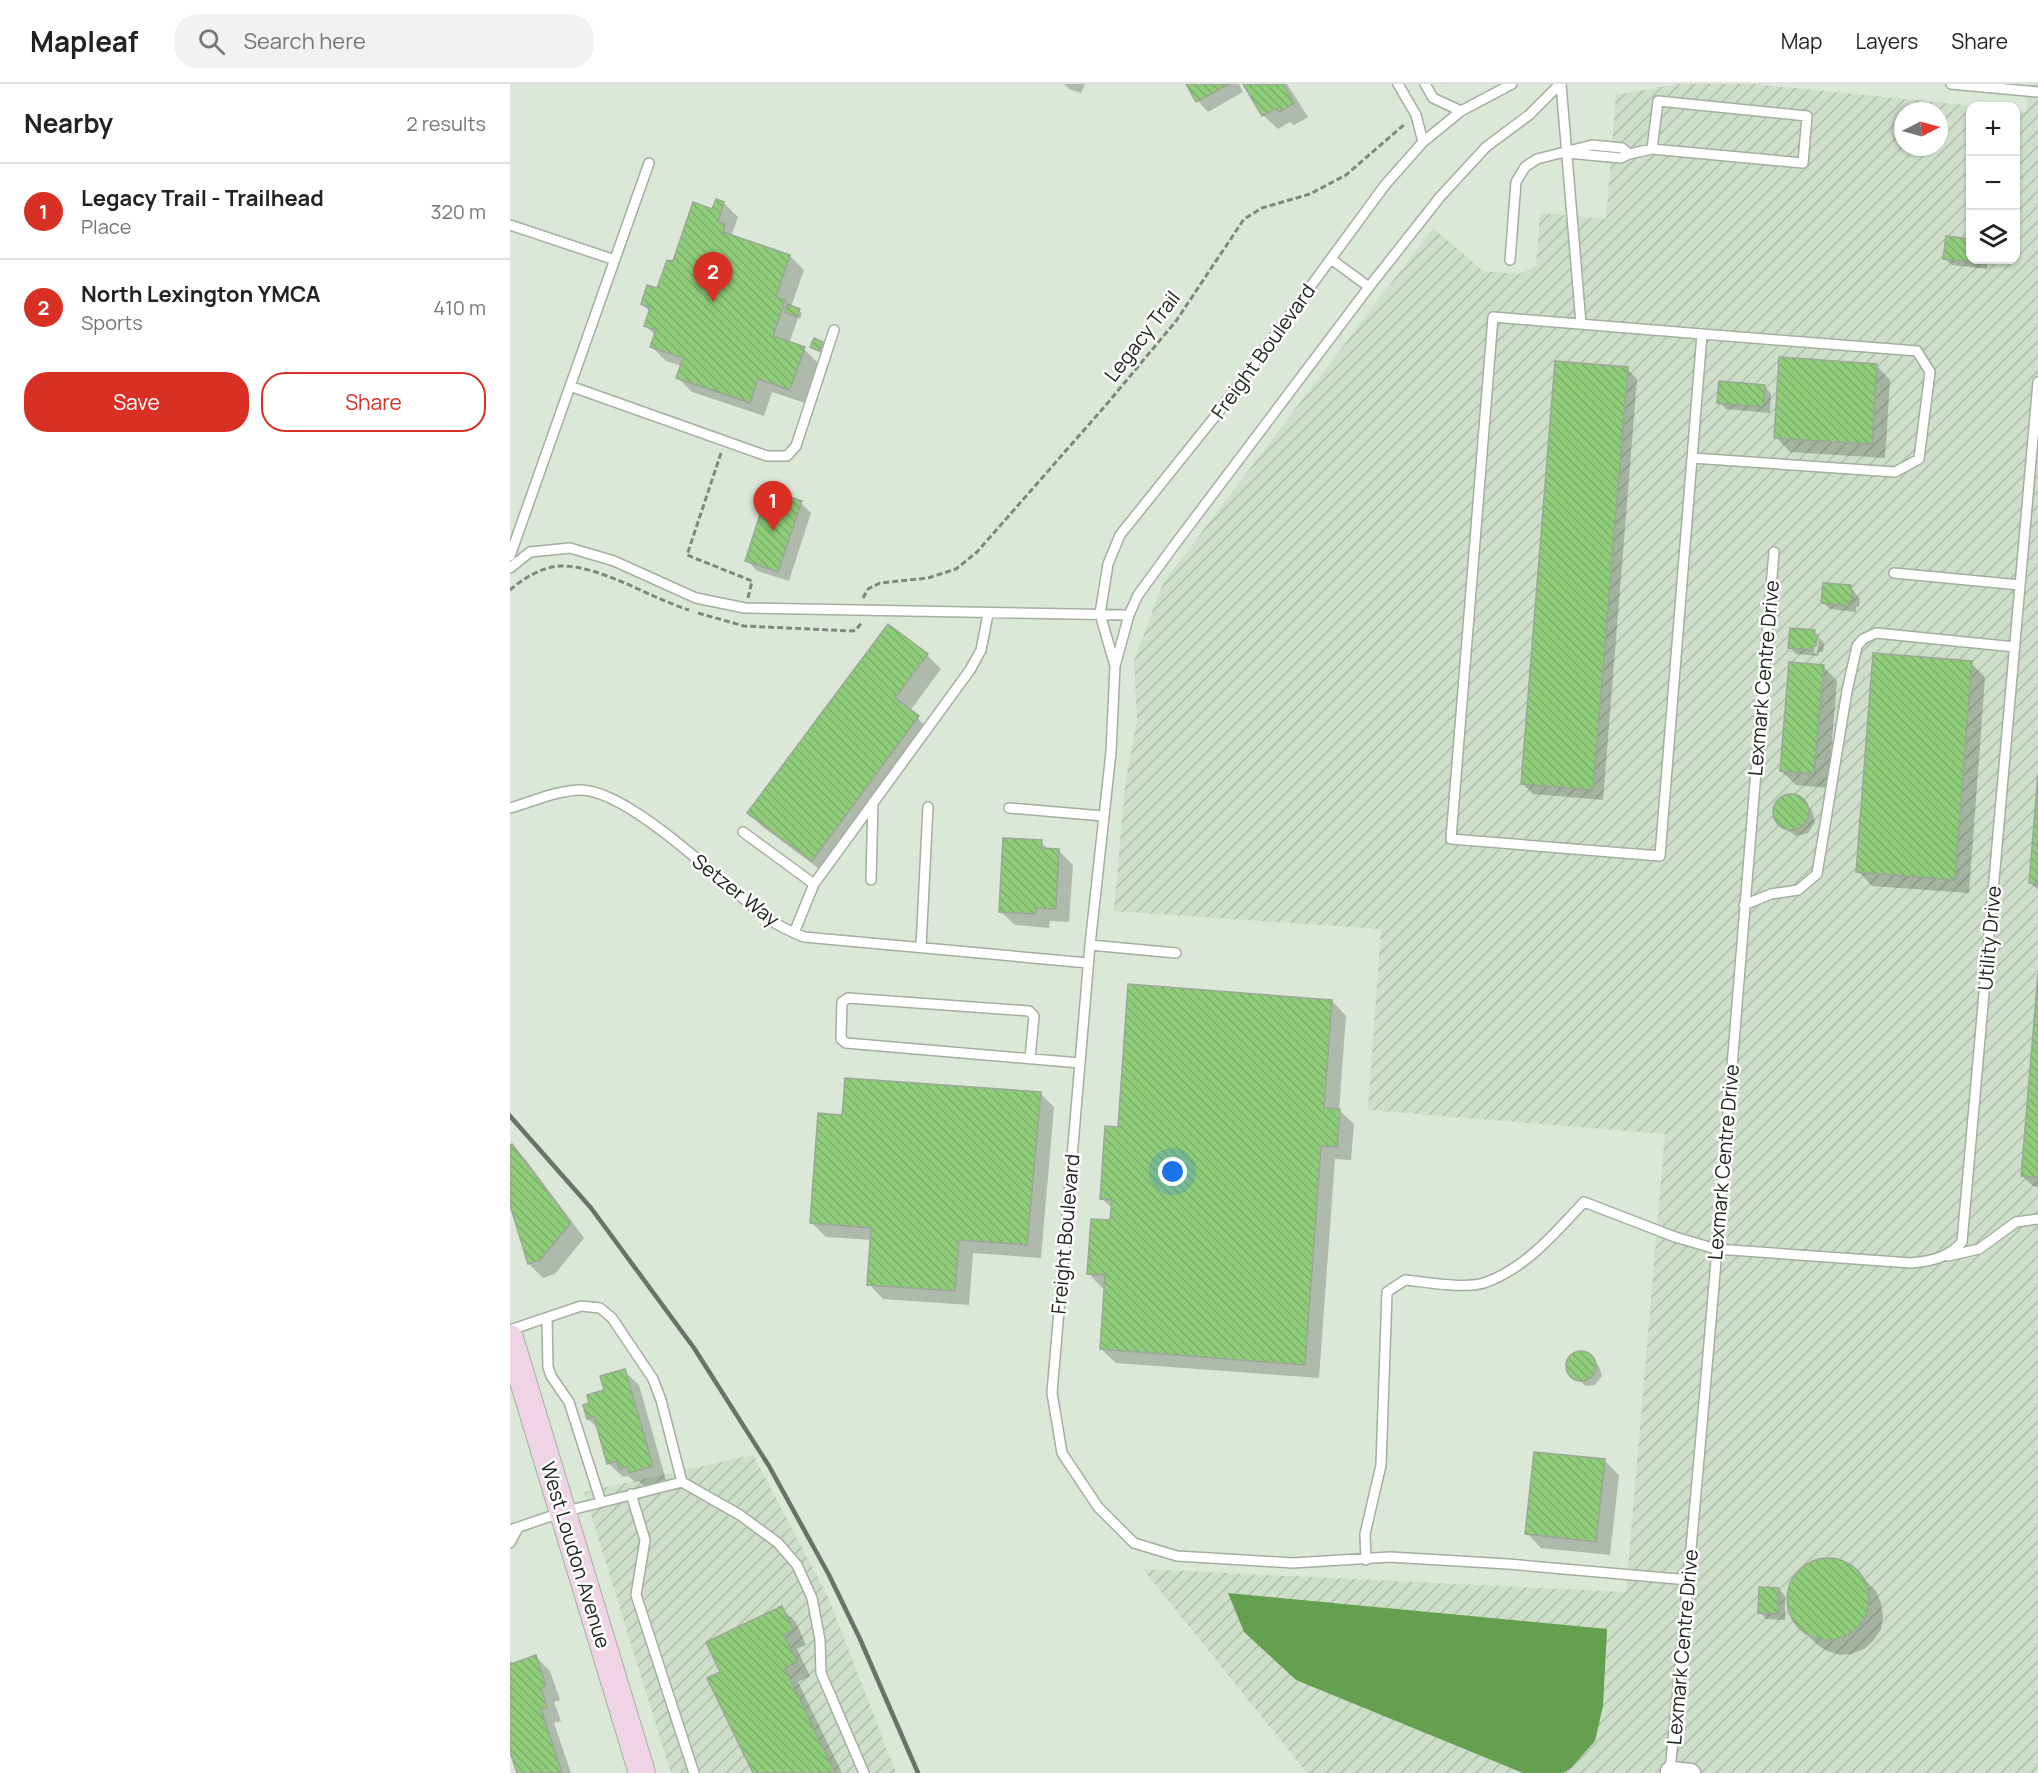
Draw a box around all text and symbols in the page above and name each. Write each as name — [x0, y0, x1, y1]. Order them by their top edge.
search box — [174, 14, 594, 68]
text: Mapleaf — [30, 22, 138, 60]
icon: search — [195, 25, 228, 58]
text: Search here — [243, 26, 366, 56]
text: Map — [1781, 27, 1822, 55]
text: Layers — [1855, 27, 1918, 55]
text: Share — [1951, 27, 2008, 55]
north arrow — [1894, 102, 1948, 156]
map controls — [1966, 102, 2020, 264]
button: + — [1966, 102, 2020, 156]
text: Nearby — [24, 105, 113, 141]
text: 2 results — [406, 110, 486, 137]
button: − — [1966, 156, 2020, 210]
text: Legacy Trail - Trailhead — [81, 183, 324, 213]
text: 1 — [39, 198, 48, 225]
text: 320 m — [430, 198, 486, 225]
button: layers — [1966, 210, 2020, 264]
text: Place — [81, 213, 131, 240]
pin: 2 — [694, 252, 732, 302]
street label: Freight Boulevard — [1205, 278, 1321, 424]
text: North Lexington YMCA — [81, 279, 321, 309]
street label: Legacy Trail — [1098, 285, 1186, 387]
text: 2 — [38, 294, 49, 321]
text: 410 m — [433, 294, 486, 321]
text: Sports — [81, 309, 143, 336]
button: Save — [24, 372, 249, 432]
button: Share — [261, 372, 486, 432]
pin: 1 — [754, 482, 792, 531]
street label: Lexmark Centre Drive — [1741, 579, 1785, 777]
street label: Setzer Way — [687, 847, 785, 933]
street label: Utility Drive — [1971, 884, 2007, 992]
street label: Lexmark Centre Drive — [1701, 1063, 1745, 1261]
street label: Freight Boulevard — [1045, 1153, 1085, 1315]
your location — [1158, 1157, 1187, 1186]
street label: West Loudon Avenue — [535, 1458, 617, 1652]
street label: Lexmark Centre Drive — [1660, 1548, 1704, 1746]

